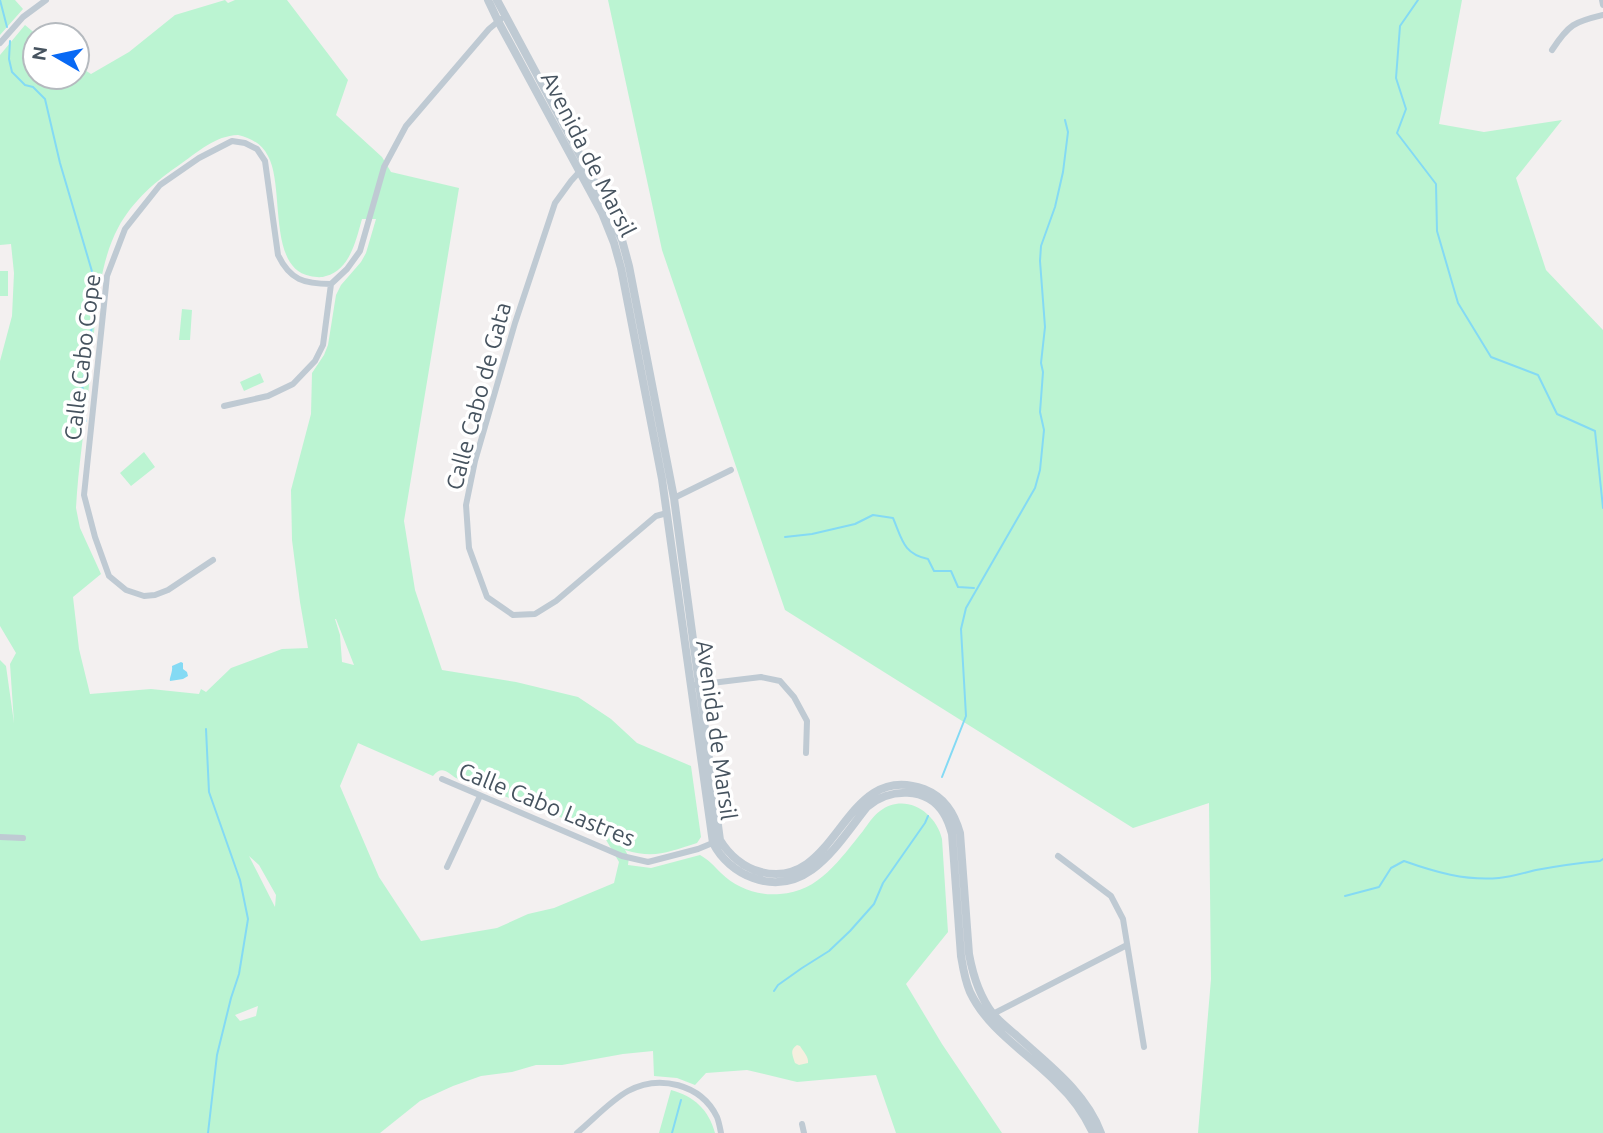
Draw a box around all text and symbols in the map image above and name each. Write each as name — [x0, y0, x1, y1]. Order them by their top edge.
north arrow — [21, 21, 91, 91]
text: N — [27, 45, 51, 62]
street label: Avenida de Marsil — [537, 68, 641, 240]
street label: Calle Cabo Cope — [59, 272, 105, 442]
street label: Calle Cabo de Gata — [441, 299, 515, 493]
street label: Avenida de Marsil — [692, 638, 742, 822]
street label: Calle Cabo Lastres — [455, 757, 639, 851]

